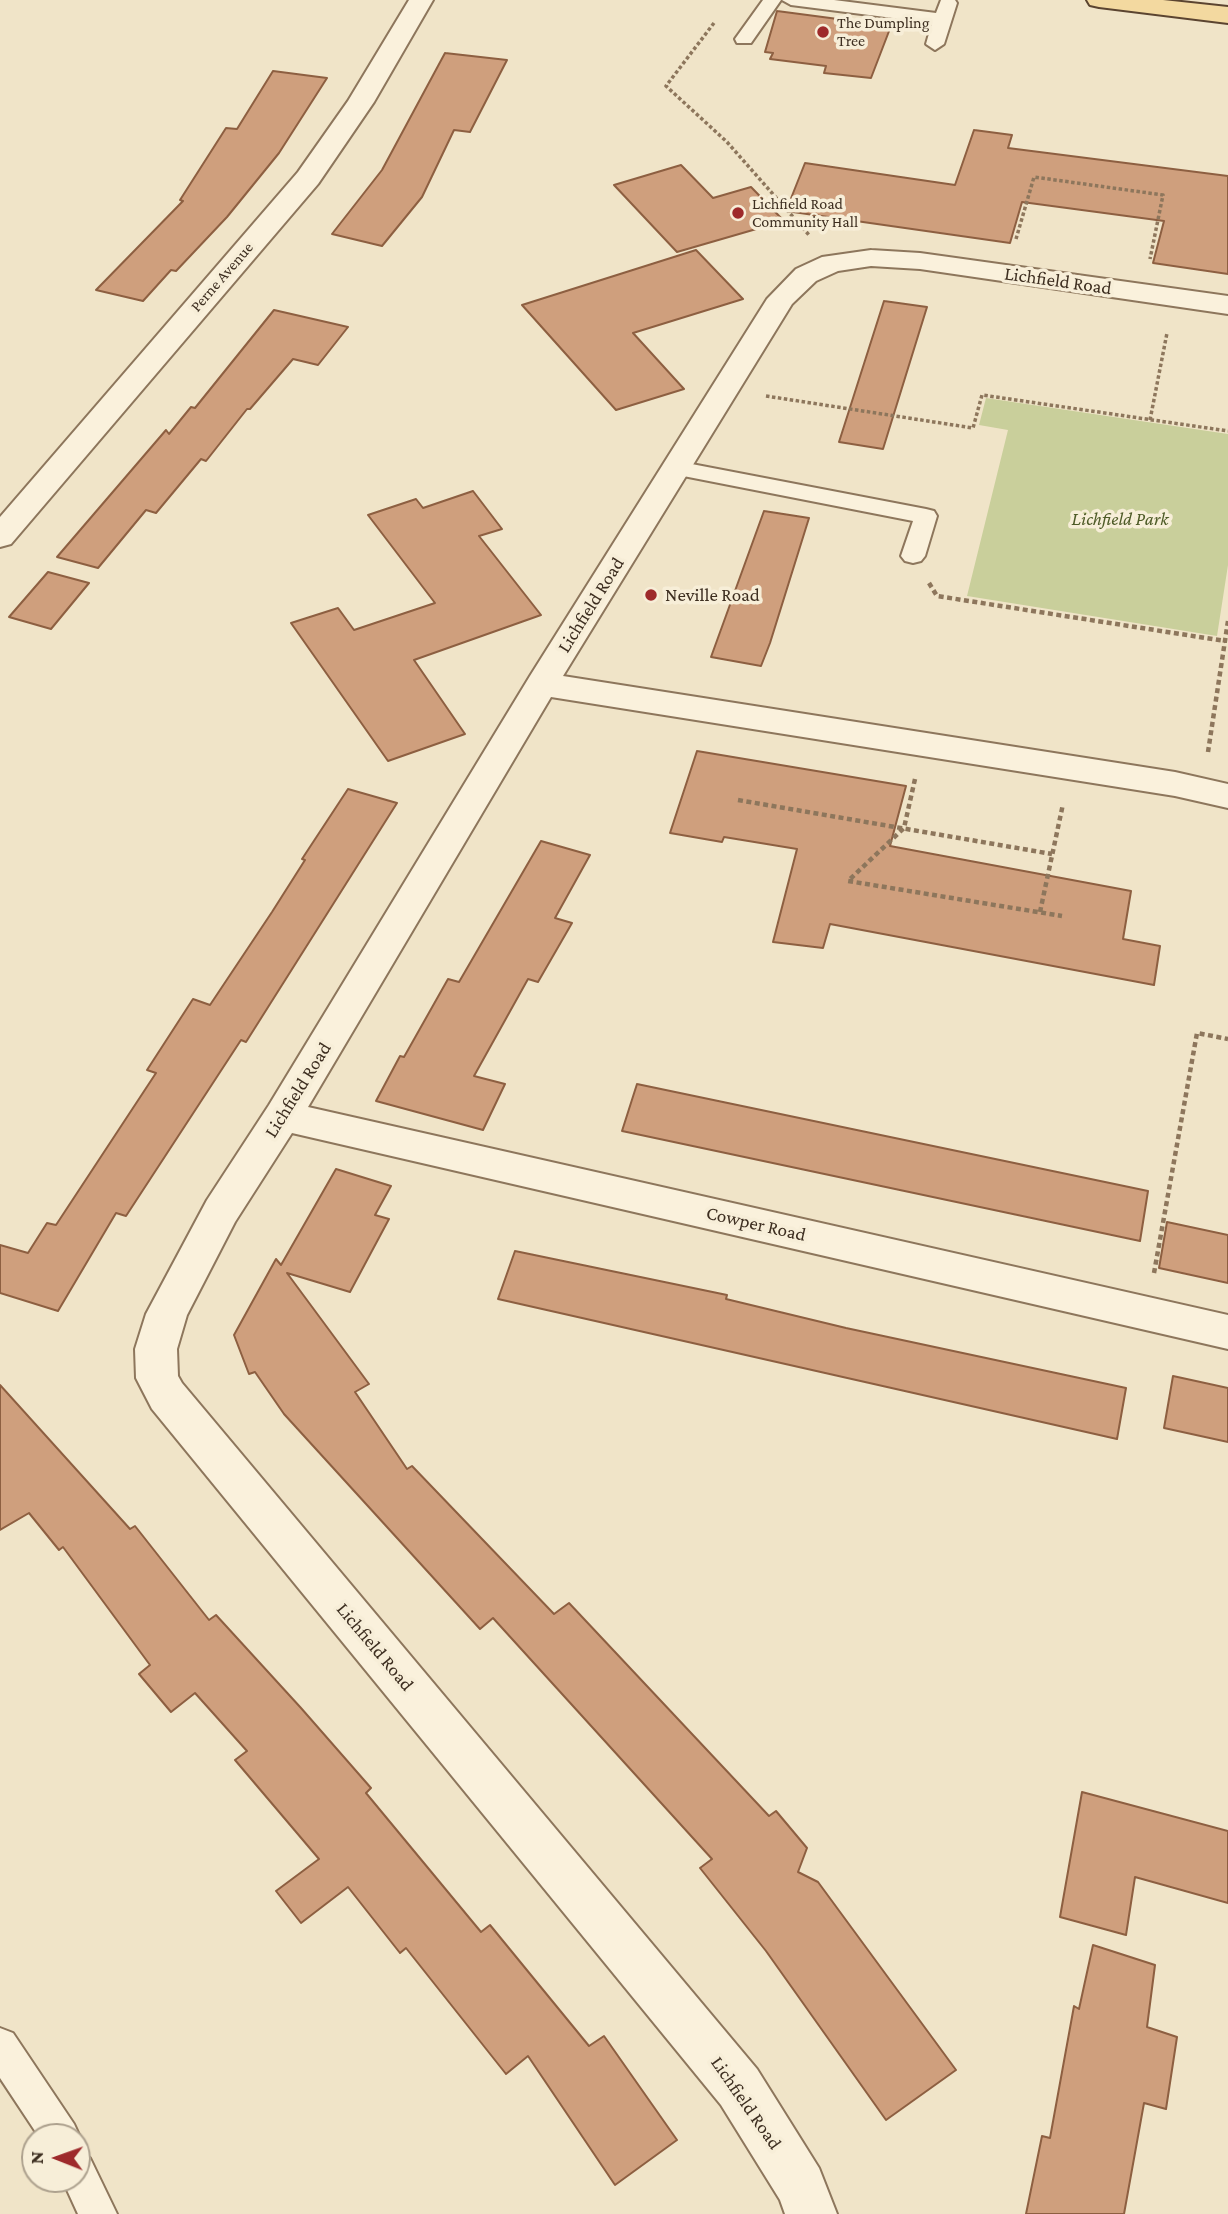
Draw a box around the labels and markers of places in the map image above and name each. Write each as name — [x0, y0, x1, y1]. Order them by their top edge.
place label: The Dumpling Tree — [837, 13, 929, 51]
marker: The Dumpling Tree — [815, 24, 831, 40]
place label: Lichfield Road Community Hall — [752, 194, 858, 232]
marker: Lichfield Road Community Hall — [730, 205, 746, 221]
place label: Neville Road — [665, 584, 760, 606]
marker: Neville Road — [643, 587, 659, 603]

